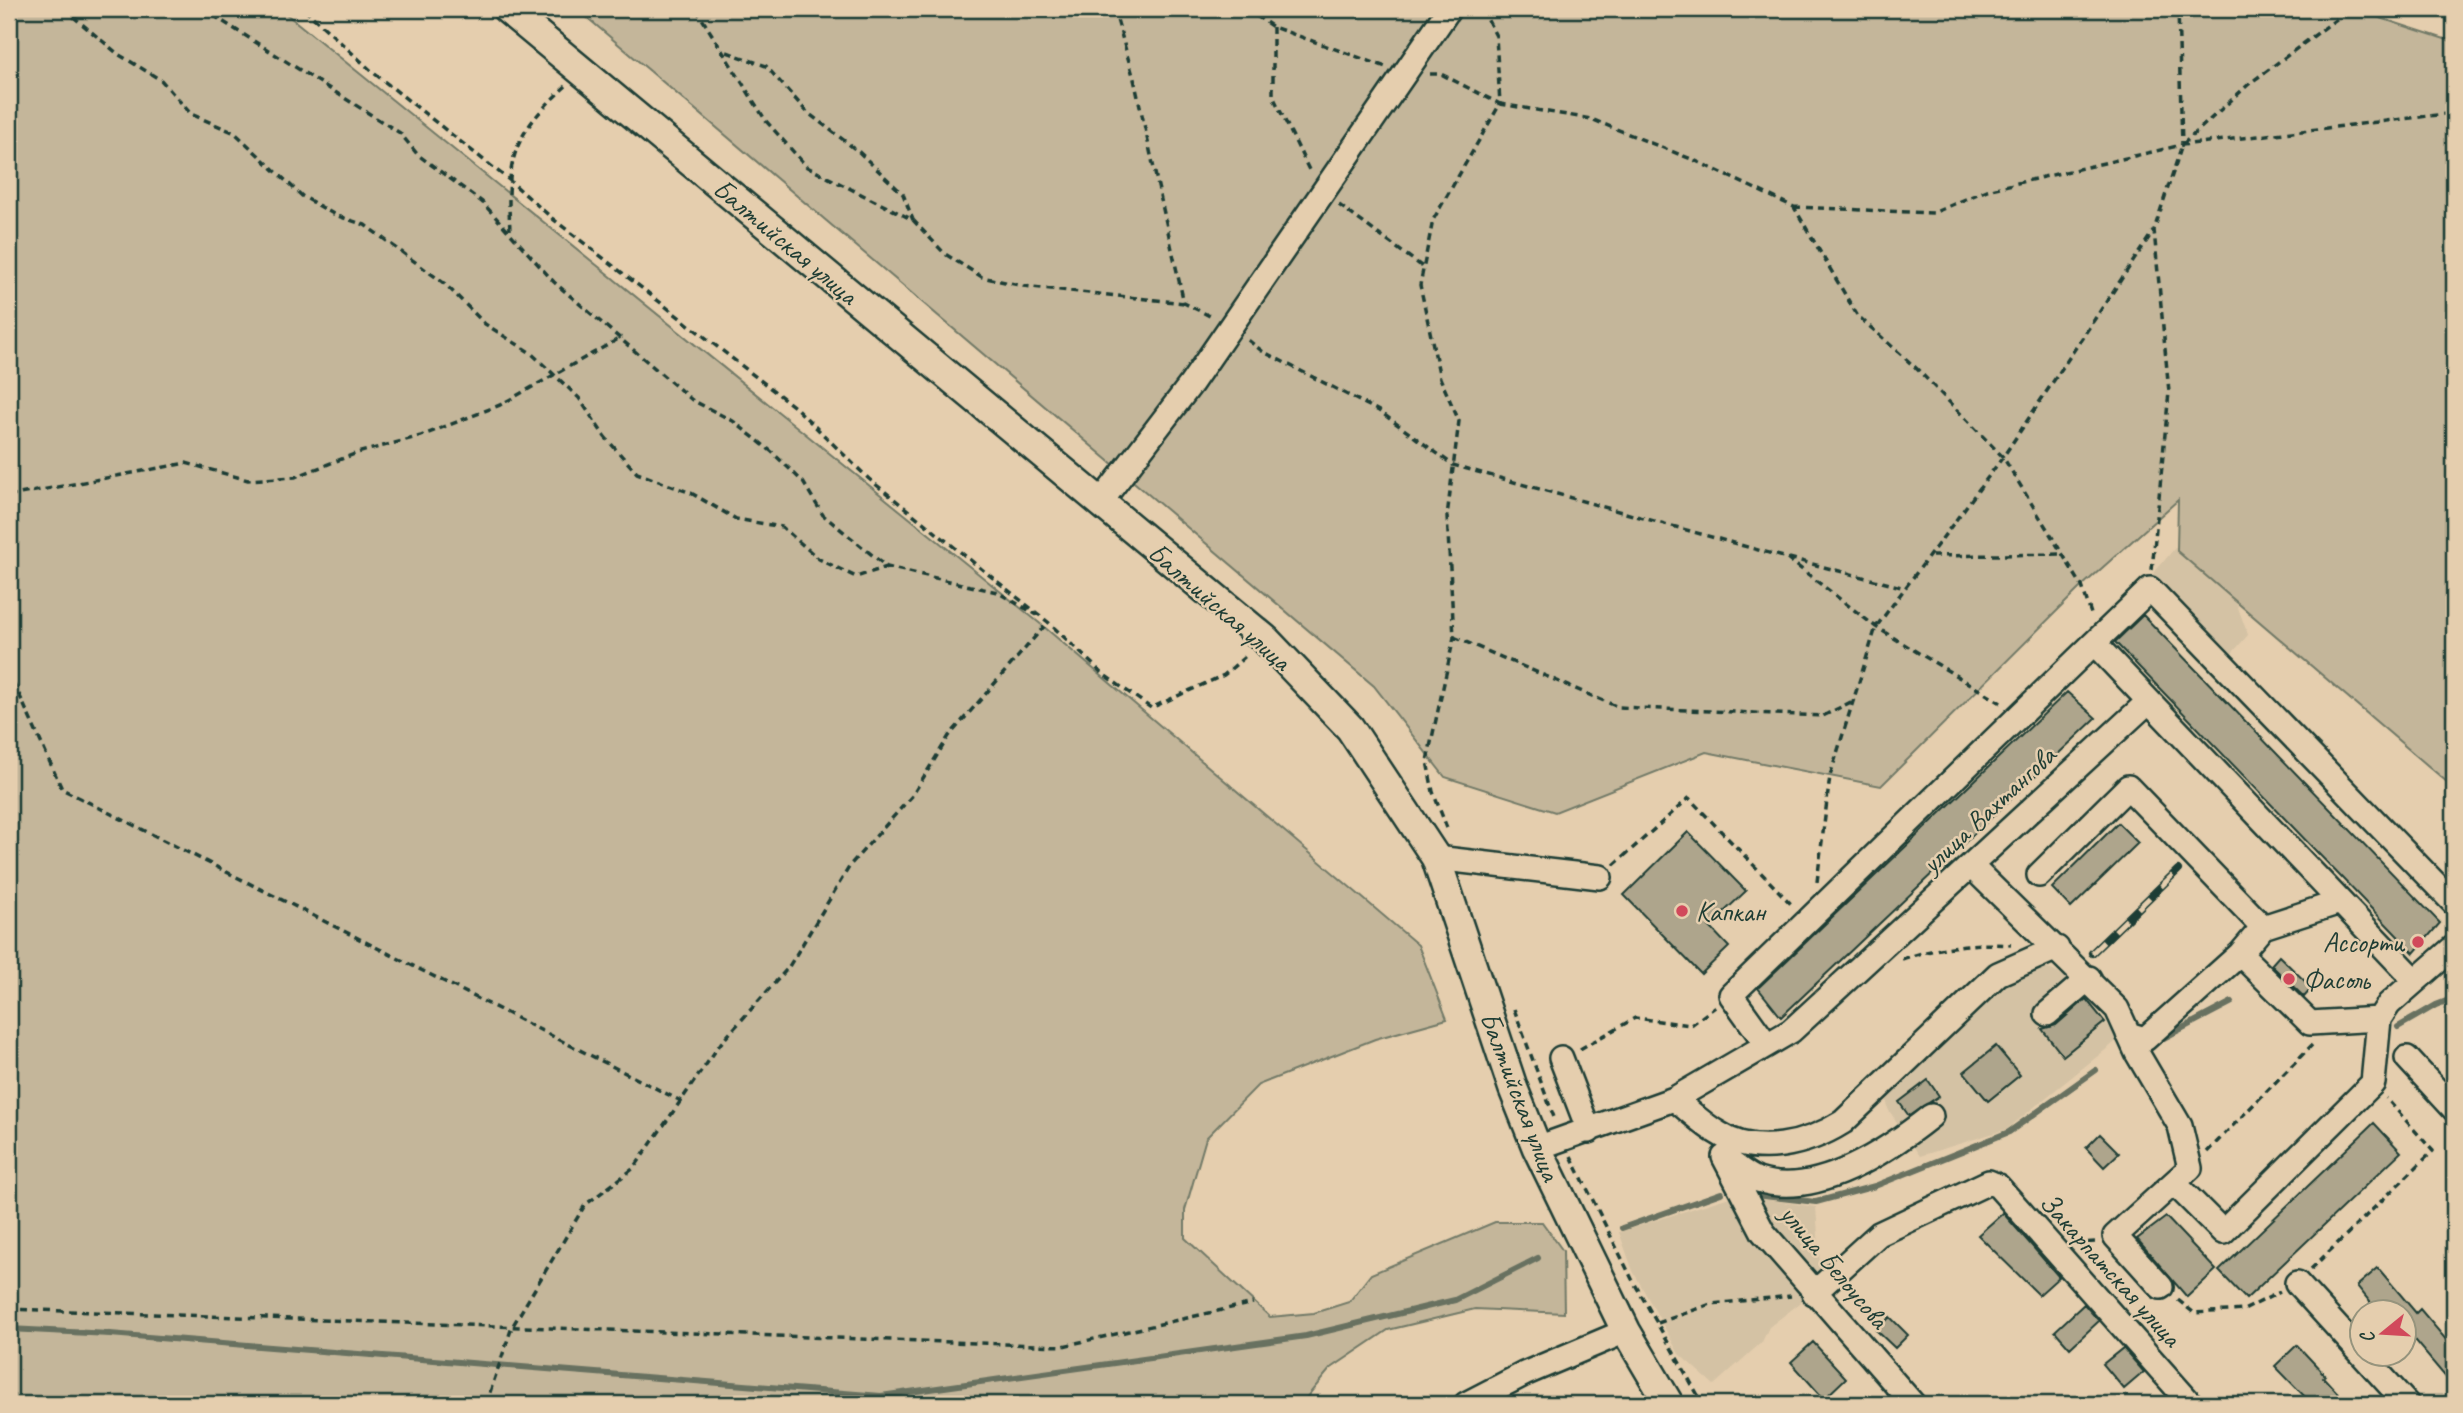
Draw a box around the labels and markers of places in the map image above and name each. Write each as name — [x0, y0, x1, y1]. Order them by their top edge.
place label: Капкан — [1696, 894, 1767, 929]
marker: Капкан — [1674, 903, 1690, 919]
place label: Ассорти — [2323, 925, 2406, 960]
marker: Ассорти — [2410, 934, 2426, 950]
place label: Фасоль — [2303, 962, 2372, 997]
marker: Фасоль — [2281, 971, 2297, 987]

